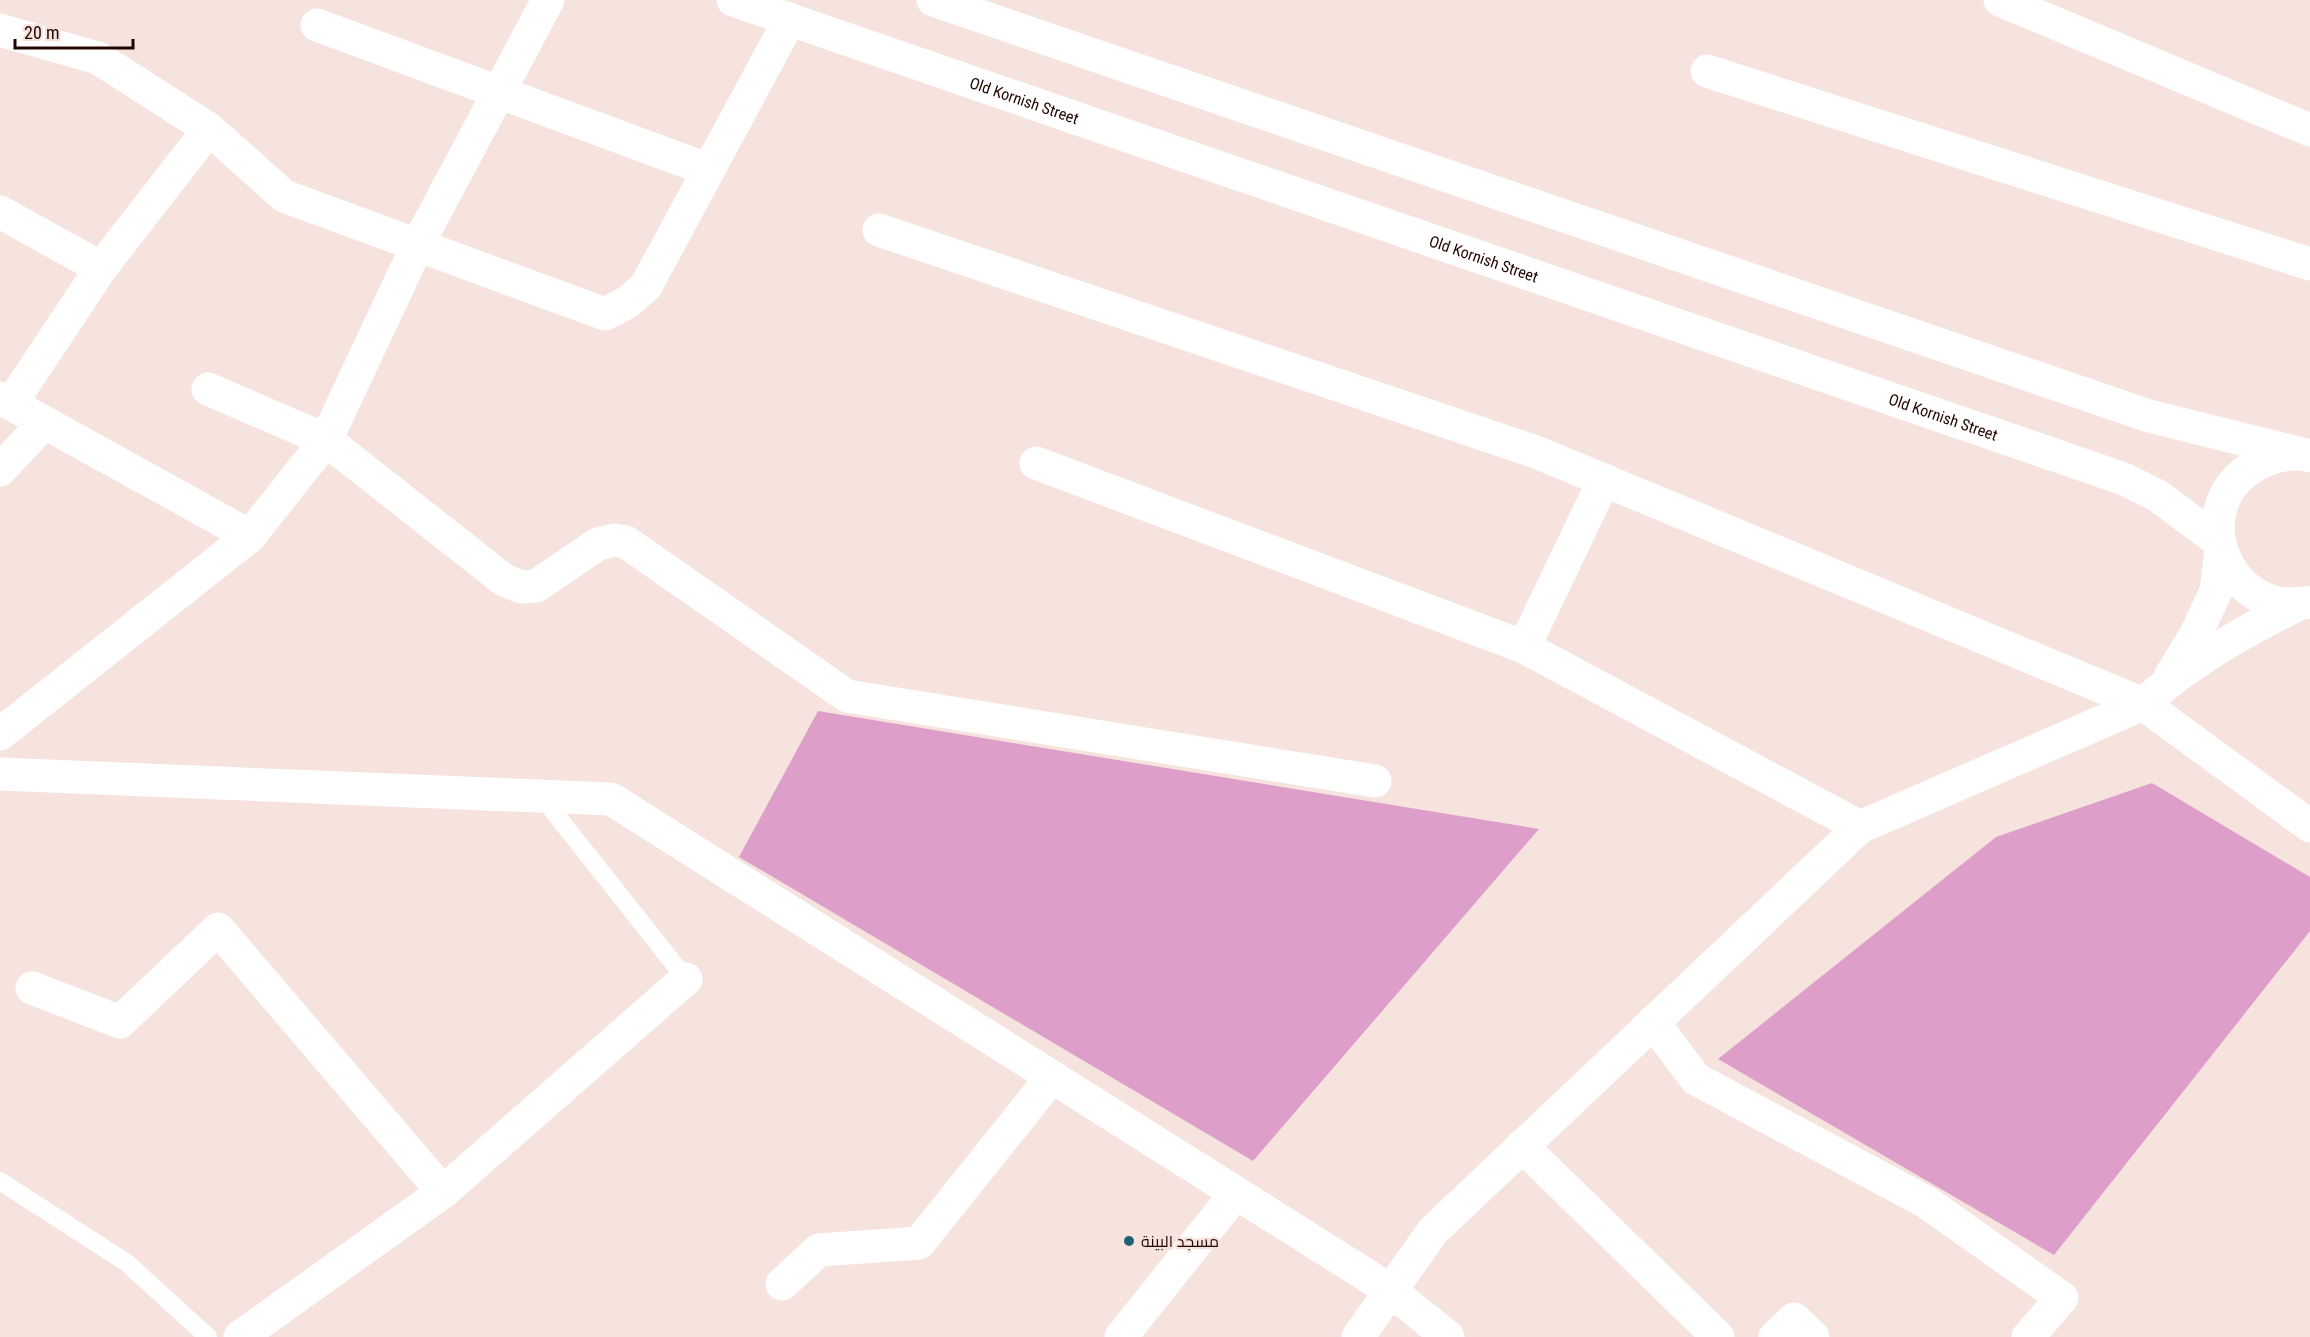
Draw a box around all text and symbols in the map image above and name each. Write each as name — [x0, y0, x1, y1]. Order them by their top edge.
scale bar — [15, 12, 134, 50]
text: 20 m — [24, 22, 59, 43]
street label: Old Kornish Street — [967, 73, 1081, 128]
street label: Old Kornish Street — [1427, 231, 1541, 286]
street label: Old Kornish Street — [1886, 389, 2000, 444]
place label: مسجد البينة — [1141, 1232, 1219, 1251]
marker: مسجد البينة — [1122, 1234, 1136, 1248]

